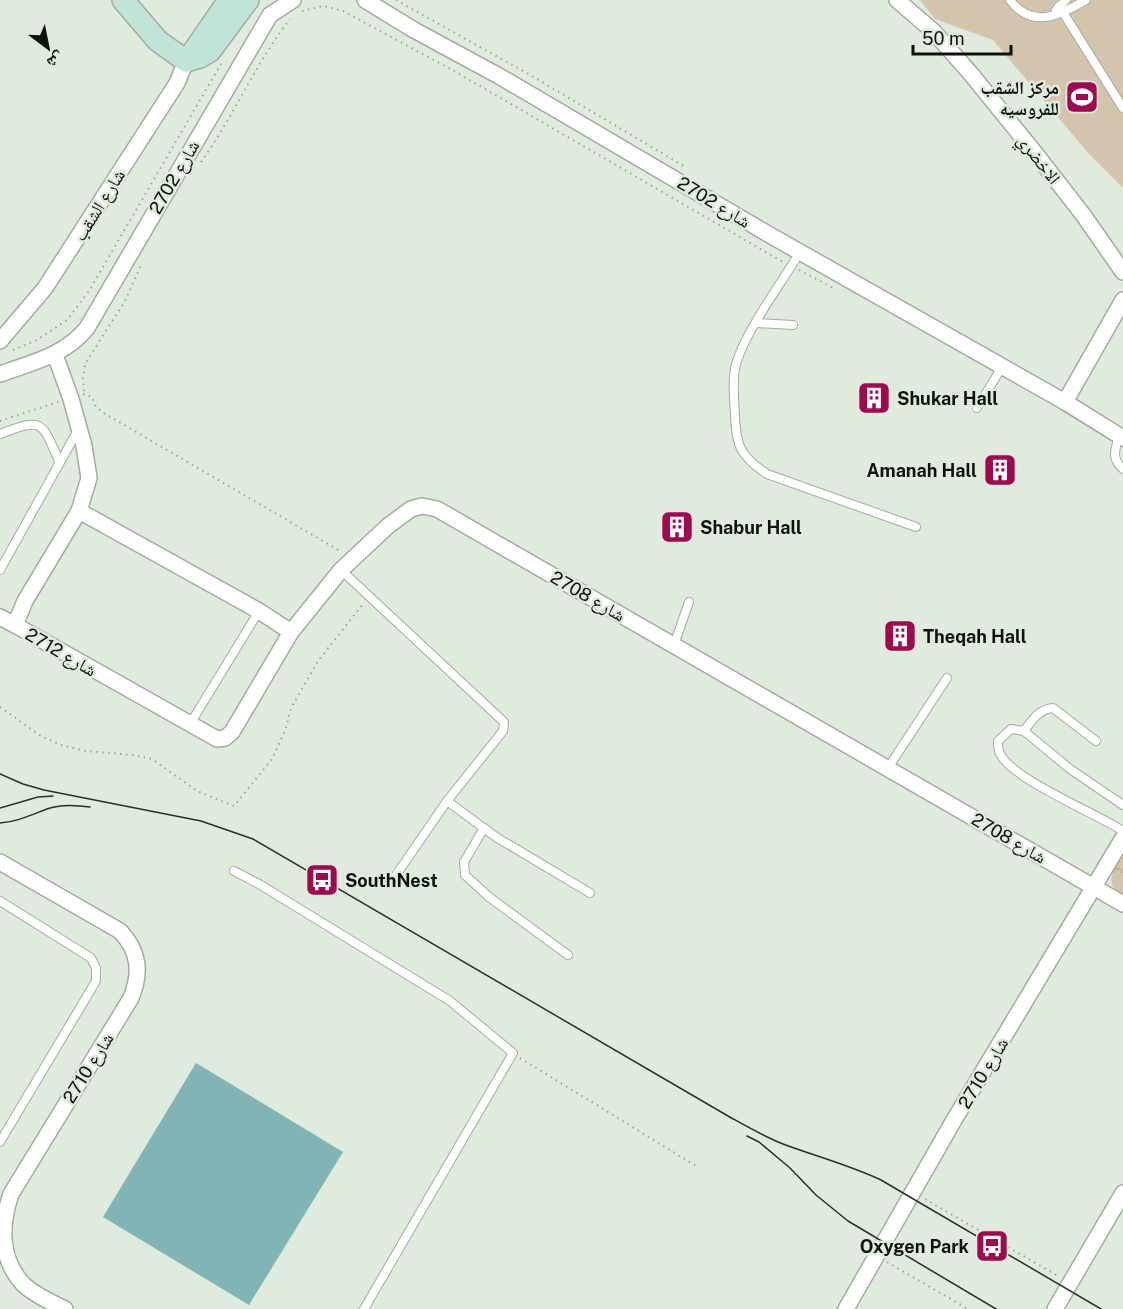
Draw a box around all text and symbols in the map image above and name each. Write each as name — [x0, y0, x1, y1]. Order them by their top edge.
north arrow — [18, 18, 78, 78]
scale bar — [913, 18, 1010, 56]
text: 50 m — [922, 28, 965, 49]
text: ش — [43, 48, 68, 73]
place label: مركز الشقب للفروسيه — [981, 77, 1059, 119]
sports icon: مركز الشقب للفروسيه — [1064, 79, 1100, 115]
street label: الاخضري — [1009, 130, 1065, 191]
street label: شارع 2702 — [145, 136, 204, 218]
street label: شارع الشقب — [69, 165, 130, 245]
street label: شارع 2702 — [673, 172, 754, 233]
building icon: Shukar Hall — [856, 380, 892, 416]
place label: Shukar Hall — [897, 388, 998, 409]
building icon: Amanah Hall — [982, 452, 1018, 488]
place label: Amanah Hall — [867, 460, 977, 481]
building icon: Shabur Hall — [659, 509, 695, 545]
place label: Shabur Hall — [700, 517, 802, 538]
street label: شارع 2708 — [547, 566, 629, 627]
building icon: Theqah Hall — [882, 618, 918, 654]
street label: شارع 2712 — [21, 623, 100, 682]
place label: Theqah Hall — [923, 626, 1027, 647]
street label: شارع 2708 — [968, 808, 1050, 869]
bus stop icon: SouthNest — [304, 862, 340, 898]
place label: SouthNest — [345, 870, 438, 891]
street label: شارع 2710 — [58, 1029, 119, 1108]
street label: شارع 2710 — [954, 1034, 1013, 1113]
bus stop icon: Oxygen Park — [974, 1228, 1010, 1264]
place label: Oxygen Park — [860, 1236, 970, 1257]

